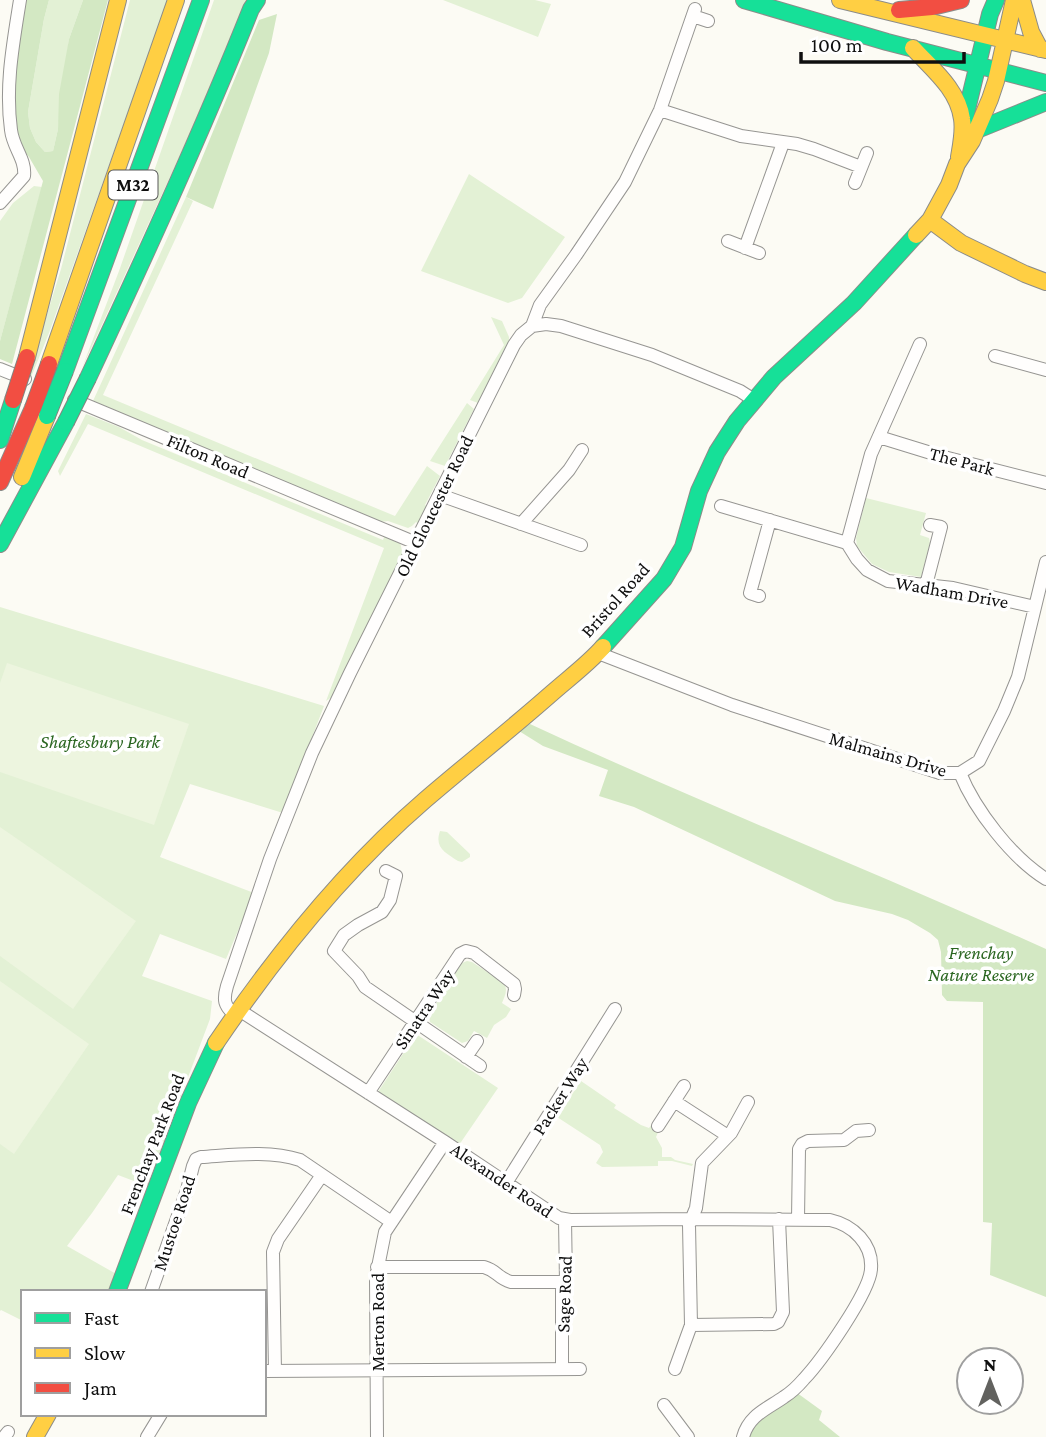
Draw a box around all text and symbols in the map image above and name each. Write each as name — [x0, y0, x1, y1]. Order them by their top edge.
scale bar — [801, 21, 964, 65]
text: 100 m — [811, 33, 863, 57]
road number: M32 — [108, 170, 158, 200]
street label: Filton Road — [164, 429, 252, 483]
street label: Old Gloucester Road — [391, 432, 477, 580]
street label: The Park — [927, 442, 998, 480]
street label: Bristol Road — [576, 559, 654, 641]
street label: Wadham Drive — [894, 572, 1010, 612]
street label: Malmains Drive — [827, 727, 949, 781]
park label: Shaftesbury Park — [40, 731, 161, 752]
park label: Frenchay Nature Reserve — [928, 942, 1034, 985]
street label: Sinatra Way — [390, 965, 459, 1053]
street label: Packer Way — [528, 1053, 592, 1139]
street label: Frenchay Park Road — [115, 1071, 189, 1217]
street label: Alexander Road — [447, 1138, 557, 1222]
street label: Mustoe Road — [149, 1173, 199, 1273]
street label: Sage Road — [552, 1255, 576, 1333]
street label: Merton Road — [367, 1273, 388, 1371]
legend — [21, 1290, 266, 1416]
text: Fast — [84, 1306, 120, 1330]
text: Slow — [84, 1341, 126, 1365]
north arrow — [955, 1346, 1025, 1416]
text: N — [984, 1354, 997, 1375]
text: Jam — [82, 1376, 117, 1400]

